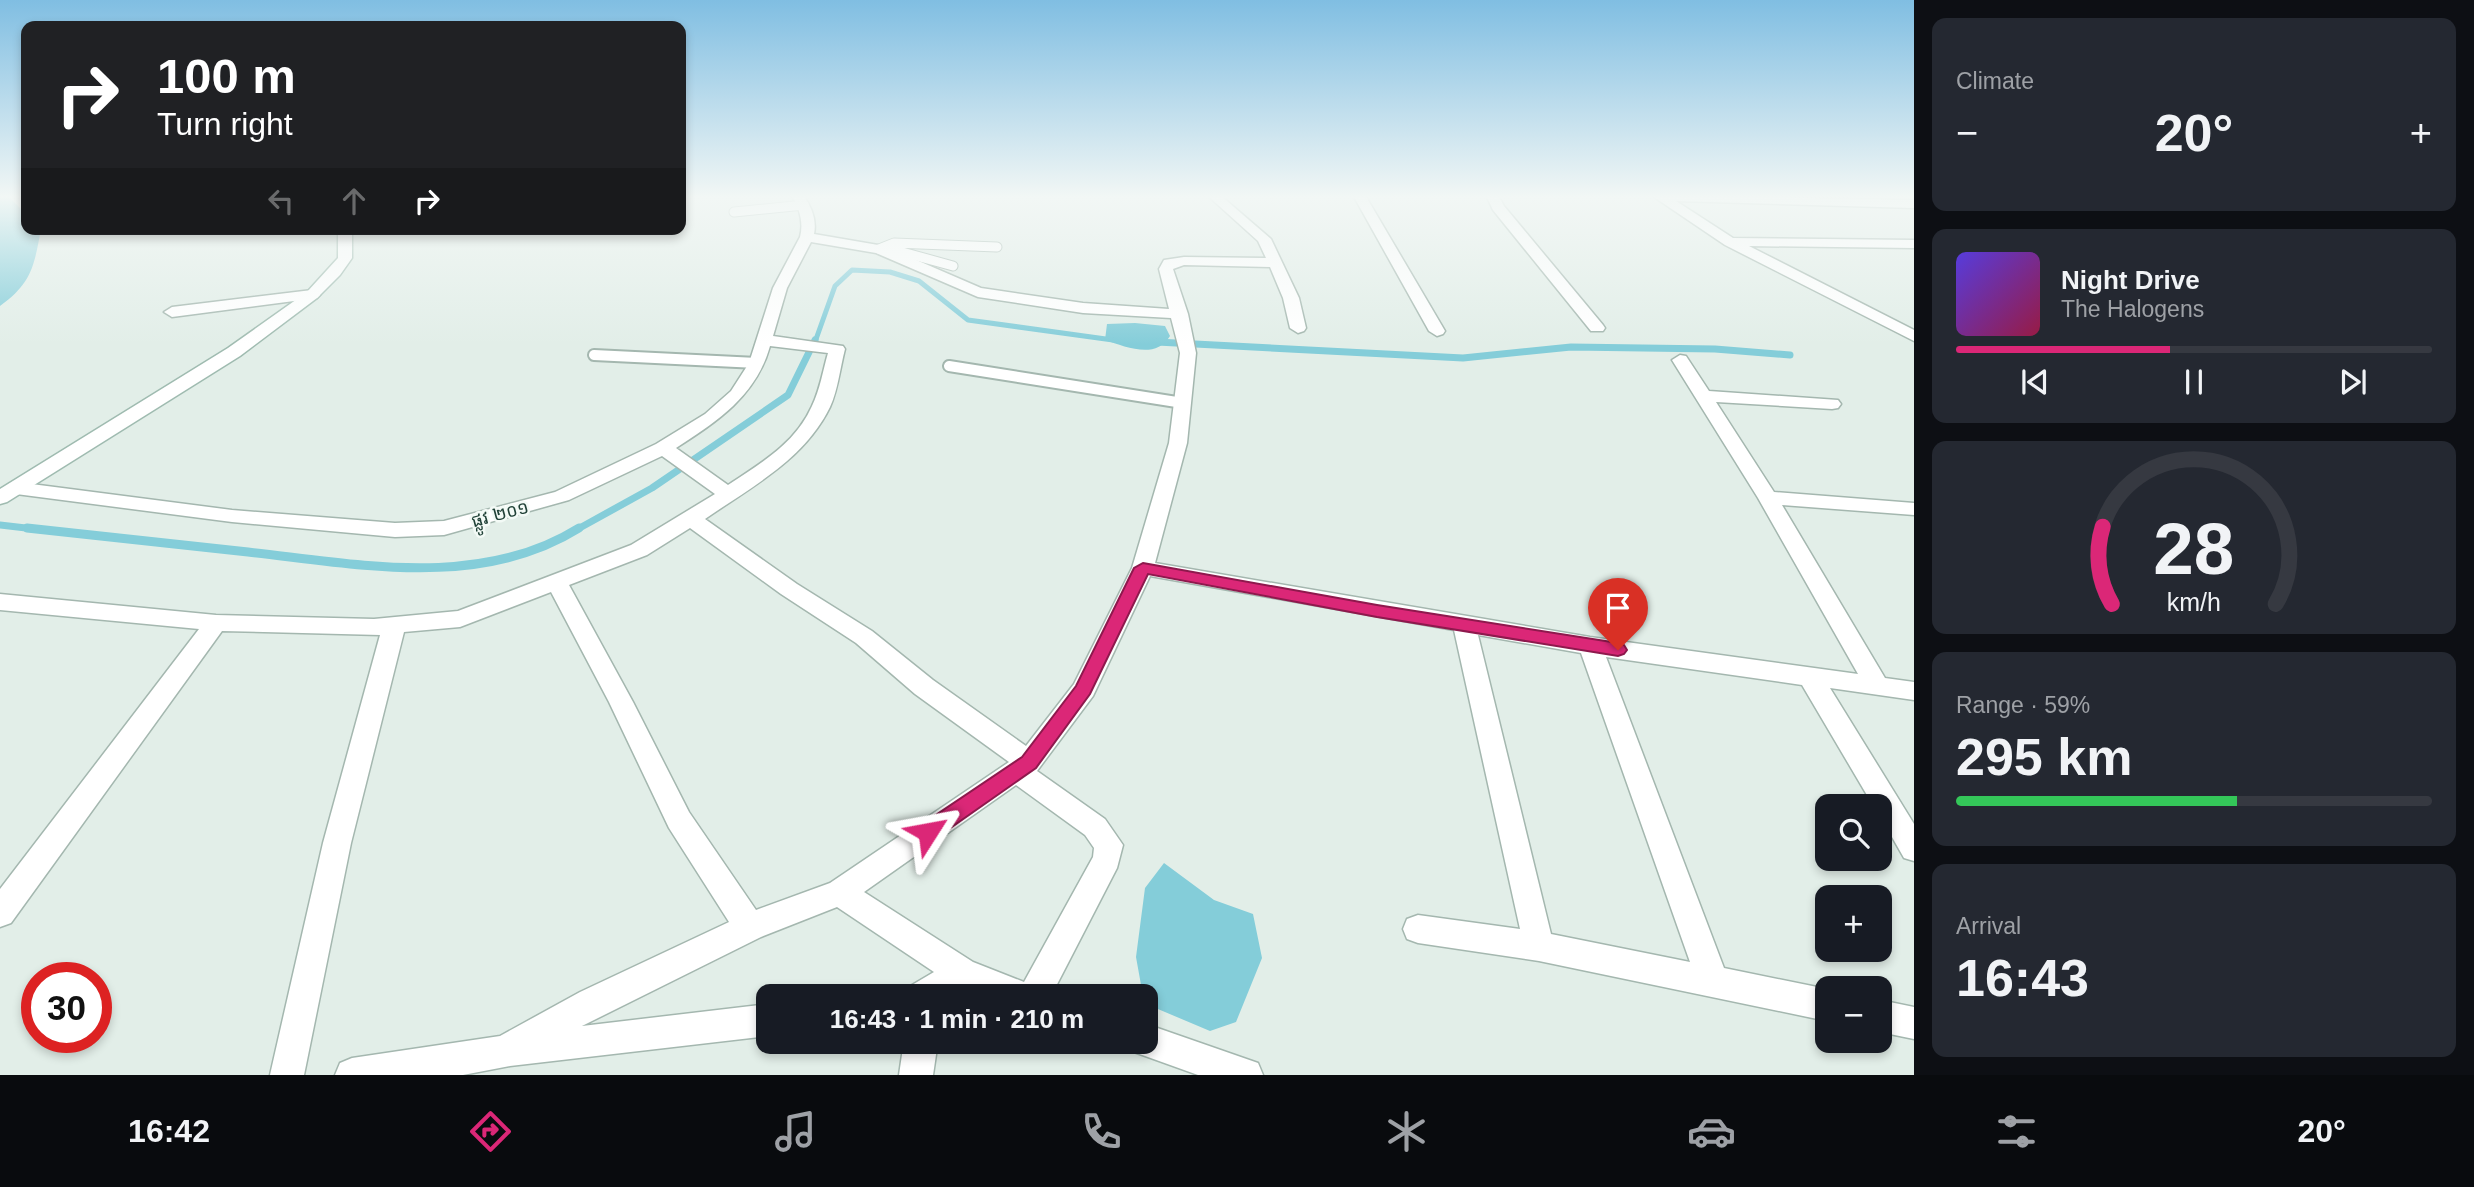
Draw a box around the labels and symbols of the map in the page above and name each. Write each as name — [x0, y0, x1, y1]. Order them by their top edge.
street label: ផ្លូវ ២០១ — [469, 497, 533, 537]
pin — [1588, 578, 1648, 650]
position arrow — [891, 795, 965, 869]
speed limit sign: 30 — [21, 962, 112, 1053]

